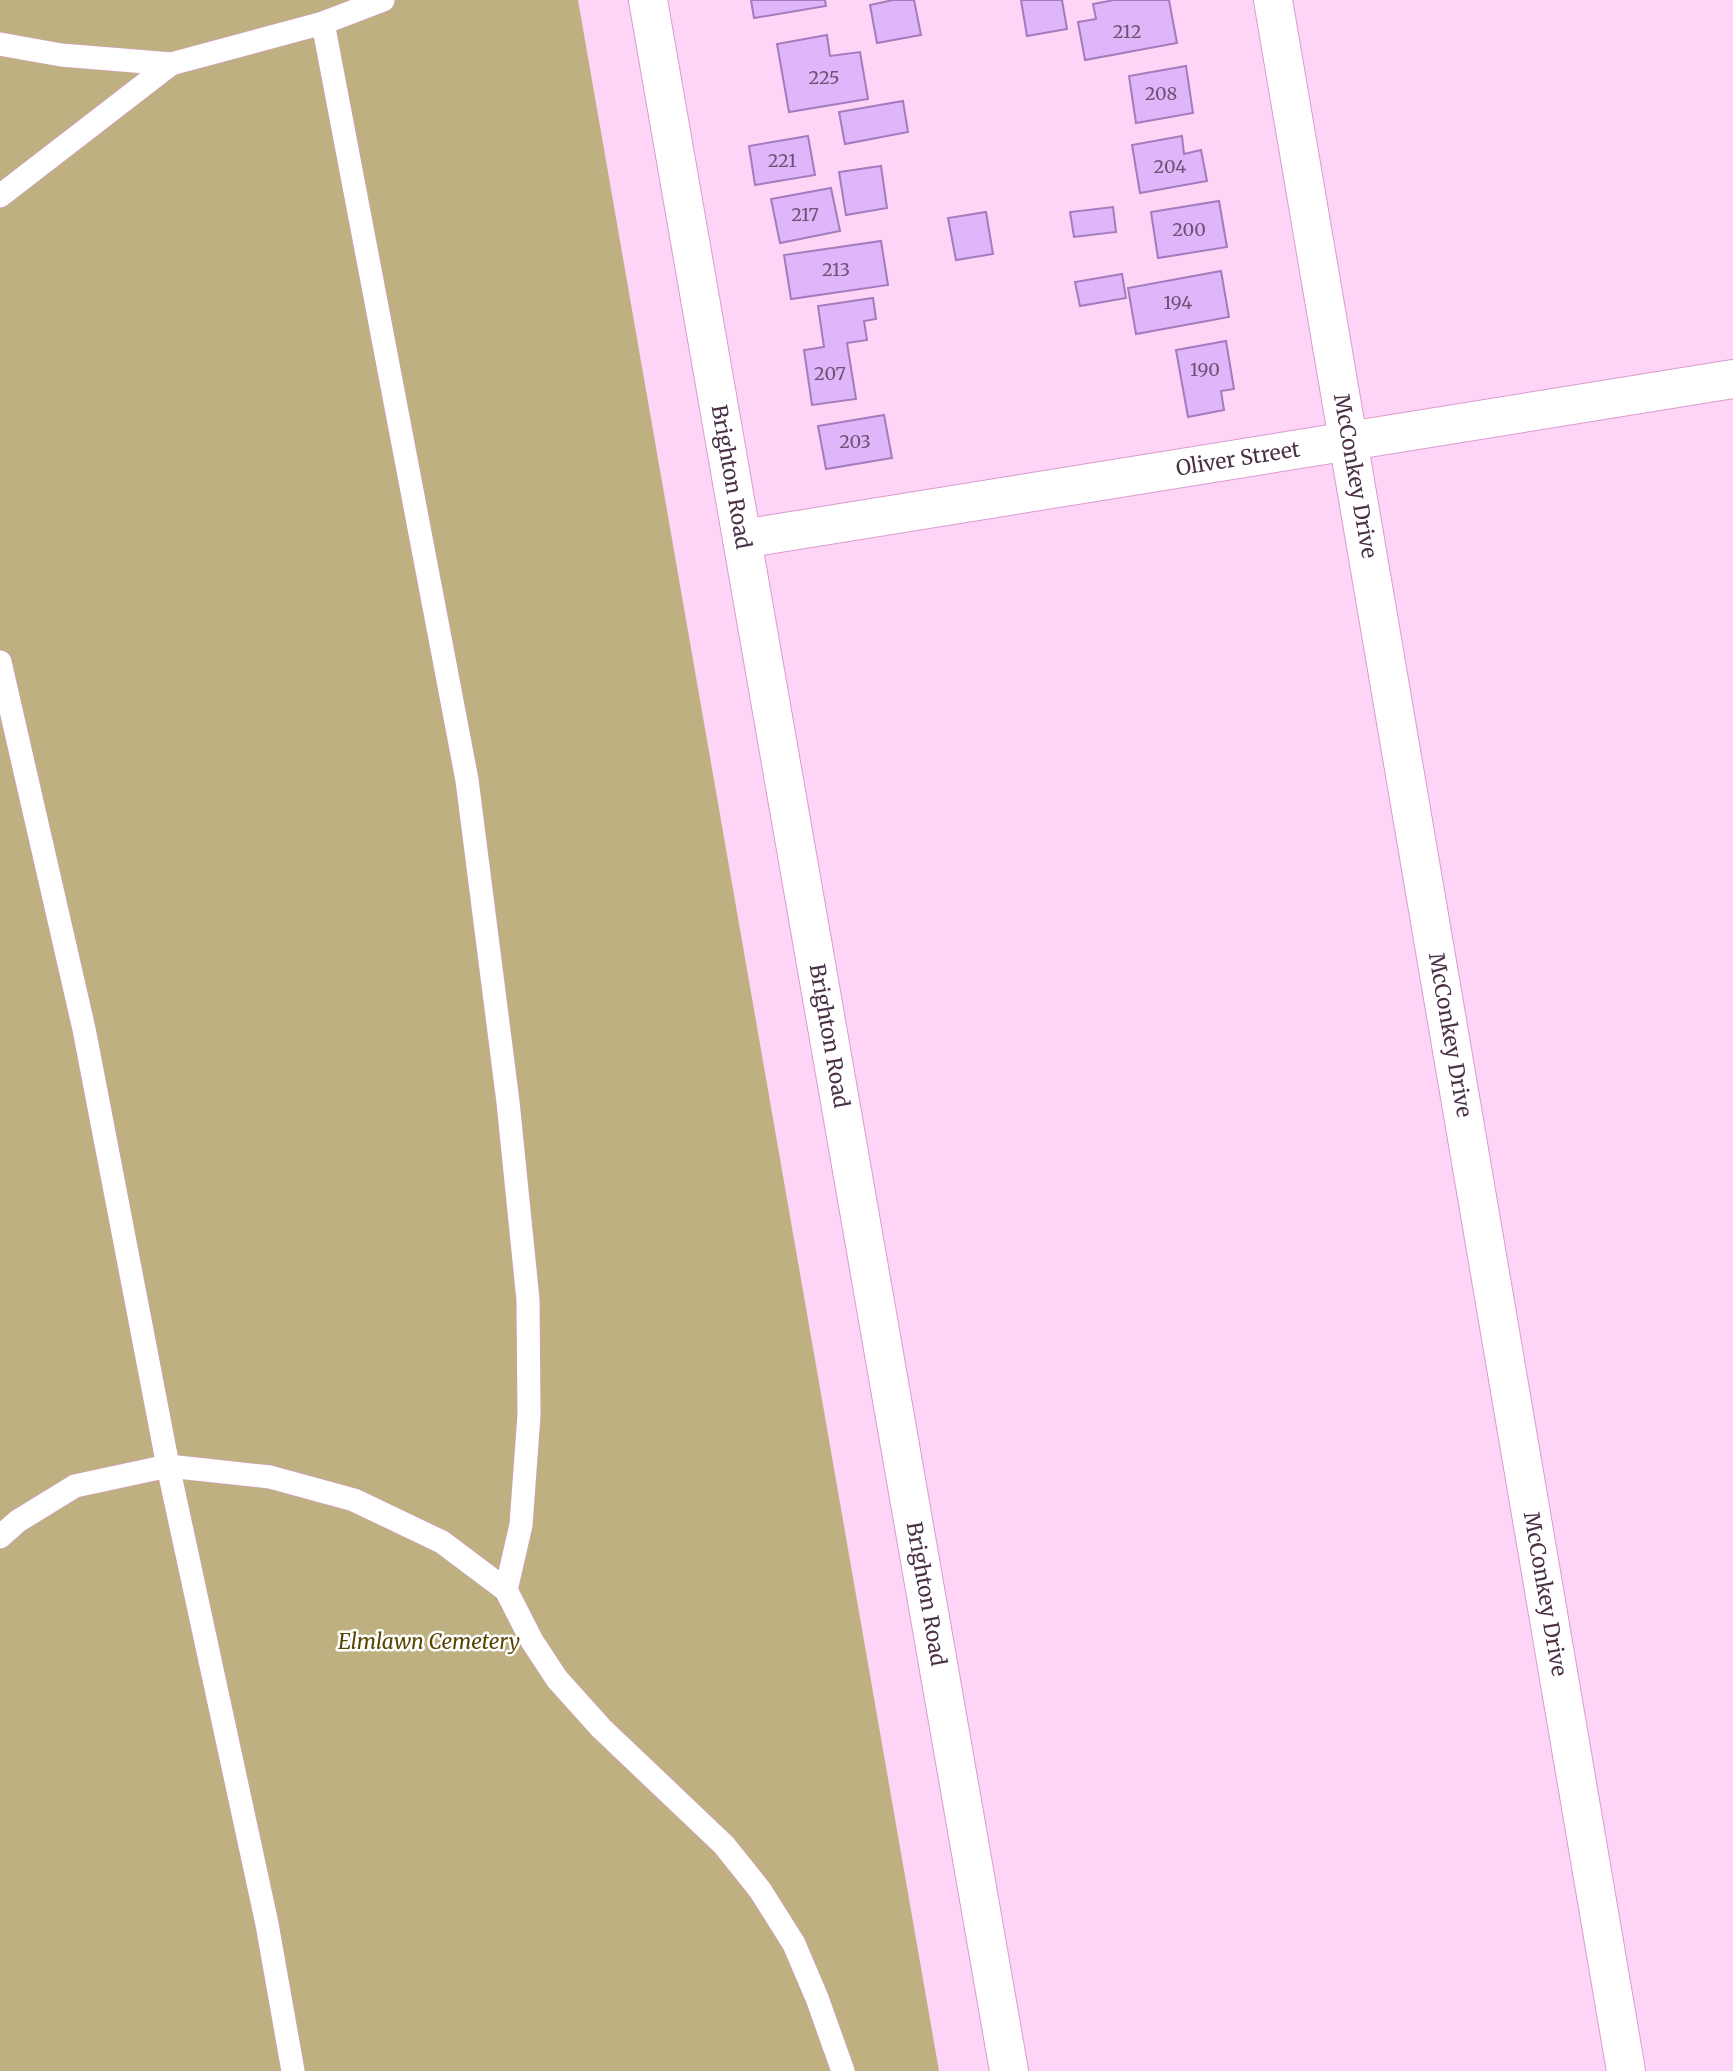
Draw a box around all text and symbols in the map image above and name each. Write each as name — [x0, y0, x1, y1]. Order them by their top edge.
house number: 212 — [1113, 20, 1141, 43]
house number: 225 — [809, 66, 839, 89]
house number: 208 — [1145, 82, 1177, 105]
house number: 221 — [768, 149, 796, 172]
house number: 204 — [1154, 155, 1186, 178]
house number: 217 — [791, 203, 819, 226]
house number: 200 — [1172, 218, 1206, 241]
house number: 213 — [822, 258, 850, 281]
house number: 194 — [1164, 291, 1192, 314]
house number: 190 — [1190, 358, 1220, 381]
house number: 207 — [814, 362, 846, 385]
street label: McConkey Drive — [1328, 392, 1383, 560]
street label: Brighton Road — [706, 403, 758, 551]
house number: 203 — [839, 430, 871, 453]
street label: Oliver Street — [1174, 435, 1302, 482]
street label: McConkey Drive — [1423, 951, 1478, 1119]
street label: Brighton Road — [804, 962, 856, 1110]
street label: McConkey Drive — [1518, 1510, 1573, 1678]
street label: Brighton Road — [901, 1520, 953, 1668]
park label: Elmlawn Cemetery — [338, 1628, 520, 1655]

